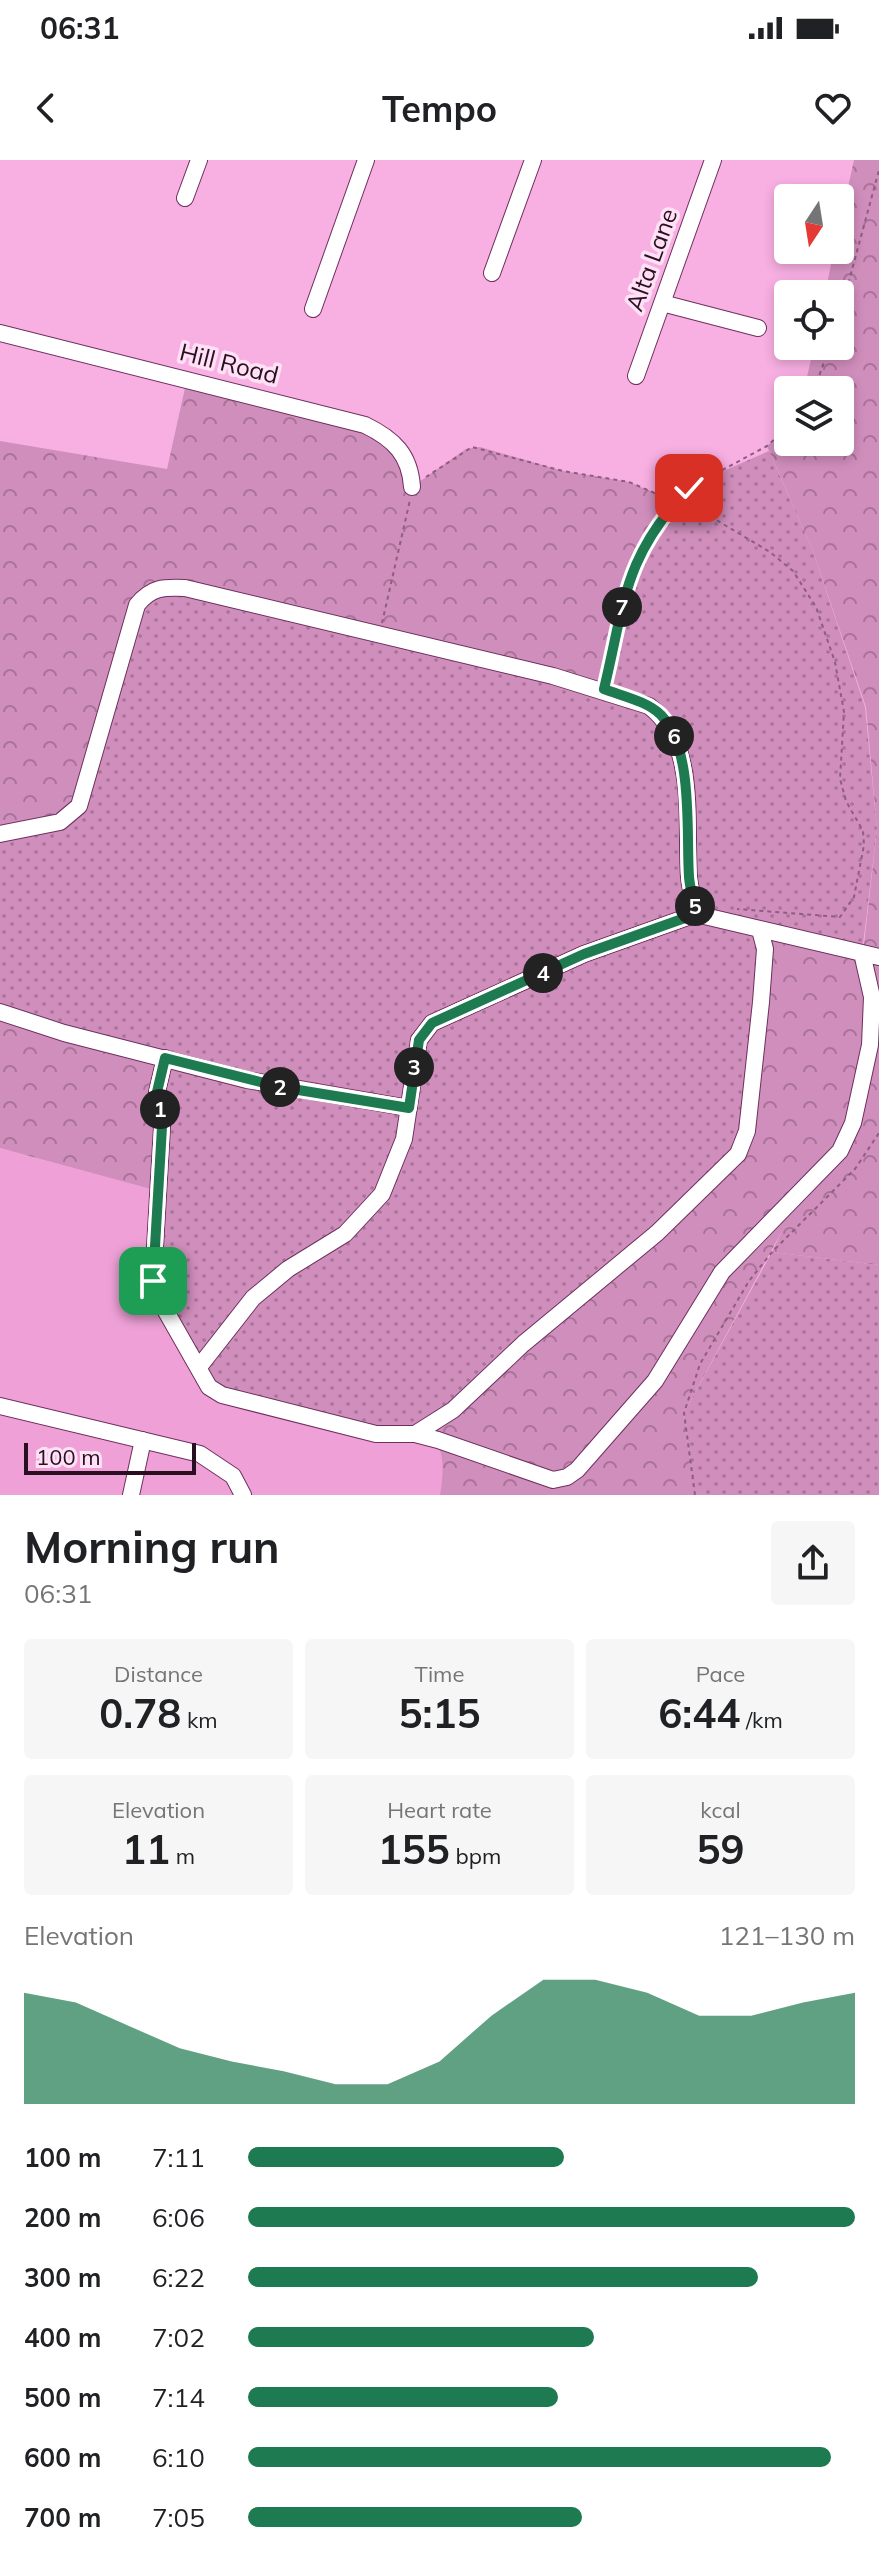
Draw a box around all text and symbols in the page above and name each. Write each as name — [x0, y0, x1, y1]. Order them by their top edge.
text: 06:31 — [40, 9, 119, 47]
icon: back — [24, 86, 68, 130]
text: Tempo — [382, 86, 497, 131]
icon: heart — [811, 86, 855, 130]
north arrow — [774, 184, 854, 264]
map controls — [774, 184, 854, 456]
street label: Alta Lane — [619, 204, 683, 315]
button: locate — [774, 280, 854, 360]
street label: Hill Road — [177, 336, 282, 390]
button: layers — [774, 376, 854, 456]
pin — [655, 454, 723, 522]
icon: check — [667, 466, 711, 510]
pin: 7 — [602, 587, 642, 627]
text: 7 — [615, 593, 629, 621]
pin: 6 — [654, 716, 694, 756]
text: 6 — [667, 722, 681, 750]
pin: 5 — [675, 886, 715, 926]
text: 5 — [688, 892, 702, 920]
pin: 4 — [523, 953, 563, 993]
text: 4 — [536, 959, 550, 987]
pin: 3 — [394, 1047, 434, 1087]
text: 3 — [407, 1053, 421, 1081]
pin: 2 — [260, 1067, 300, 1107]
text: 2 — [273, 1073, 287, 1101]
pin: 1 — [140, 1089, 180, 1129]
text: 1 — [153, 1095, 167, 1123]
pin — [119, 1247, 187, 1315]
icon: arrive — [131, 1259, 175, 1303]
scale bar — [24, 1439, 196, 1475]
text: 100 m — [36, 1443, 101, 1471]
text: Morning run — [24, 1519, 280, 1574]
button: share — [771, 1521, 855, 1605]
text: 06:31 — [24, 1577, 92, 1610]
text: Distance — [114, 1660, 203, 1688]
text: Time — [415, 1660, 464, 1688]
text: Pace — [696, 1660, 745, 1688]
text: 0.78 — [99, 1688, 181, 1738]
text: 5:15 — [399, 1688, 480, 1738]
text: 6:44 — [658, 1688, 740, 1738]
text: km — [181, 1706, 218, 1734]
text: /km — [740, 1706, 783, 1734]
text: Elevation — [112, 1796, 205, 1824]
text: Heart rate — [387, 1796, 492, 1824]
text: kcal — [700, 1796, 741, 1824]
text: 11 — [122, 1824, 170, 1874]
text: 155 — [378, 1824, 450, 1874]
text: 59 — [697, 1824, 745, 1874]
text: m — [170, 1842, 195, 1870]
text: bpm — [450, 1842, 501, 1870]
text: Elevation — [24, 1919, 134, 1952]
text: 121–130 m — [719, 1919, 855, 1952]
text: 100 m — [24, 2141, 101, 2174]
text: 7:11 — [152, 2141, 205, 2174]
text: 200 m — [24, 2201, 101, 2234]
text: 6:06 — [152, 2201, 205, 2234]
text: 300 m — [24, 2261, 101, 2294]
text: 6:22 — [152, 2261, 205, 2294]
text: 400 m — [24, 2321, 101, 2354]
text: 7:02 — [152, 2321, 205, 2354]
text: 500 m — [24, 2381, 101, 2414]
text: 7:14 — [152, 2381, 205, 2414]
text: 600 m — [24, 2441, 101, 2474]
text: 6:10 — [152, 2441, 205, 2474]
text: 700 m — [24, 2501, 101, 2534]
text: 7:05 — [152, 2501, 205, 2534]

